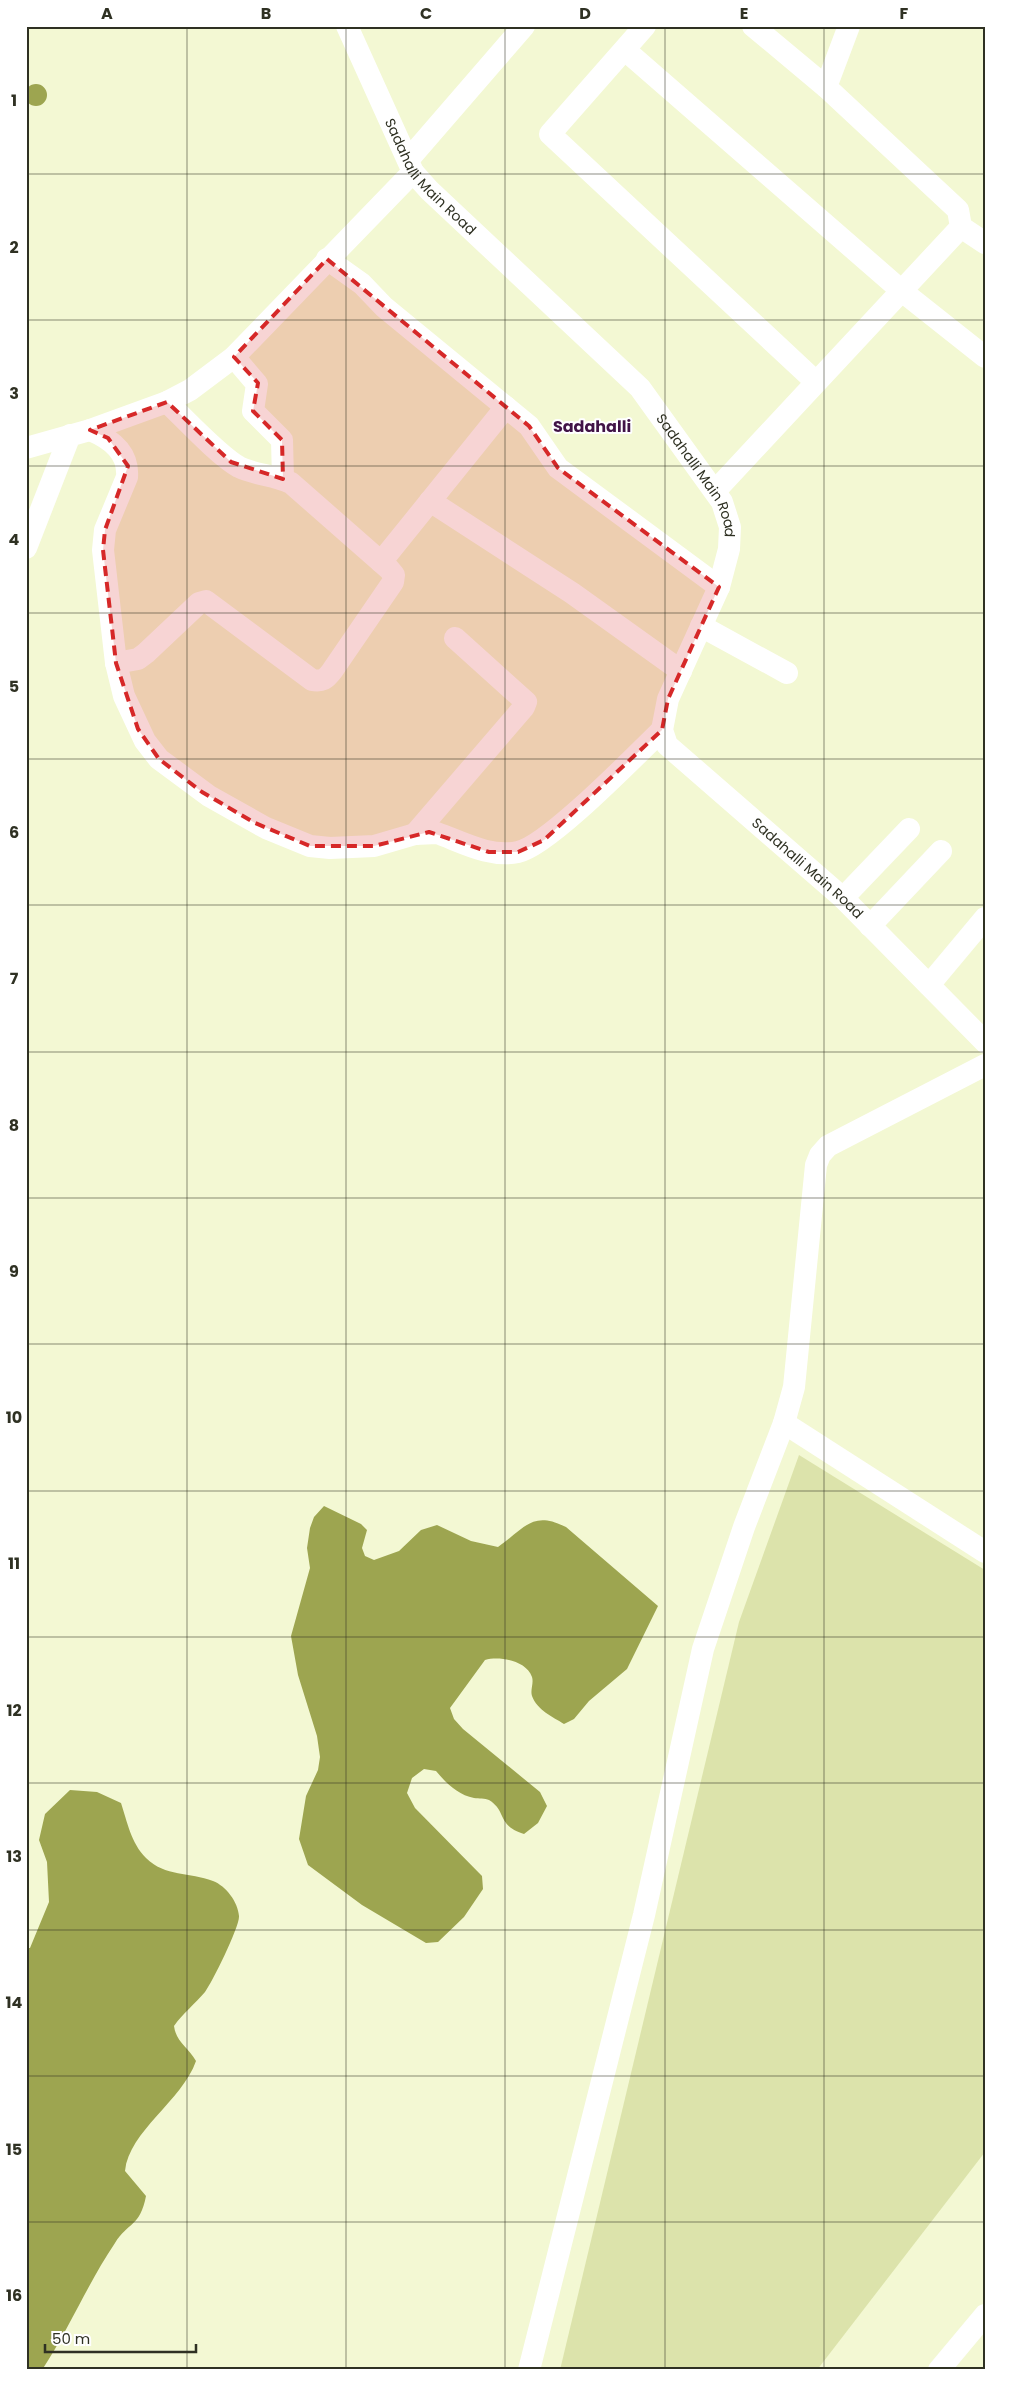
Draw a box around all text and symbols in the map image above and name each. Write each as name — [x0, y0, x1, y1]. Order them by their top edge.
text: A — [101, 2, 113, 25]
text: B — [261, 2, 271, 25]
text: C — [420, 2, 432, 25]
text: D — [579, 2, 591, 25]
text: E — [740, 2, 748, 25]
text: F — [900, 2, 909, 25]
text: 1 — [11, 89, 17, 112]
street label: Sadahalli Main Road — [380, 115, 481, 239]
text: 2 — [9, 236, 19, 259]
text: 3 — [9, 382, 19, 405]
street label: Sadahalli Main Road — [652, 410, 740, 538]
district label: Sadahalli — [553, 415, 631, 438]
text: 4 — [9, 528, 20, 551]
text: 5 — [9, 675, 19, 698]
street label: Sadahalli Main Road — [747, 813, 868, 923]
text: 6 — [9, 821, 19, 844]
text: 7 — [10, 967, 19, 990]
text: 8 — [9, 1114, 19, 1137]
text: 9 — [9, 1260, 19, 1283]
text: 10 — [6, 1406, 22, 1429]
text: 11 — [8, 1552, 20, 1575]
text: 12 — [6, 1699, 22, 1722]
text: 13 — [6, 1845, 22, 1868]
text: 14 — [6, 1991, 23, 2014]
text: 15 — [6, 2138, 22, 2161]
text: 16 — [6, 2284, 22, 2307]
scale bar — [45, 2321, 196, 2353]
text: 50 m — [52, 2328, 90, 2349]

